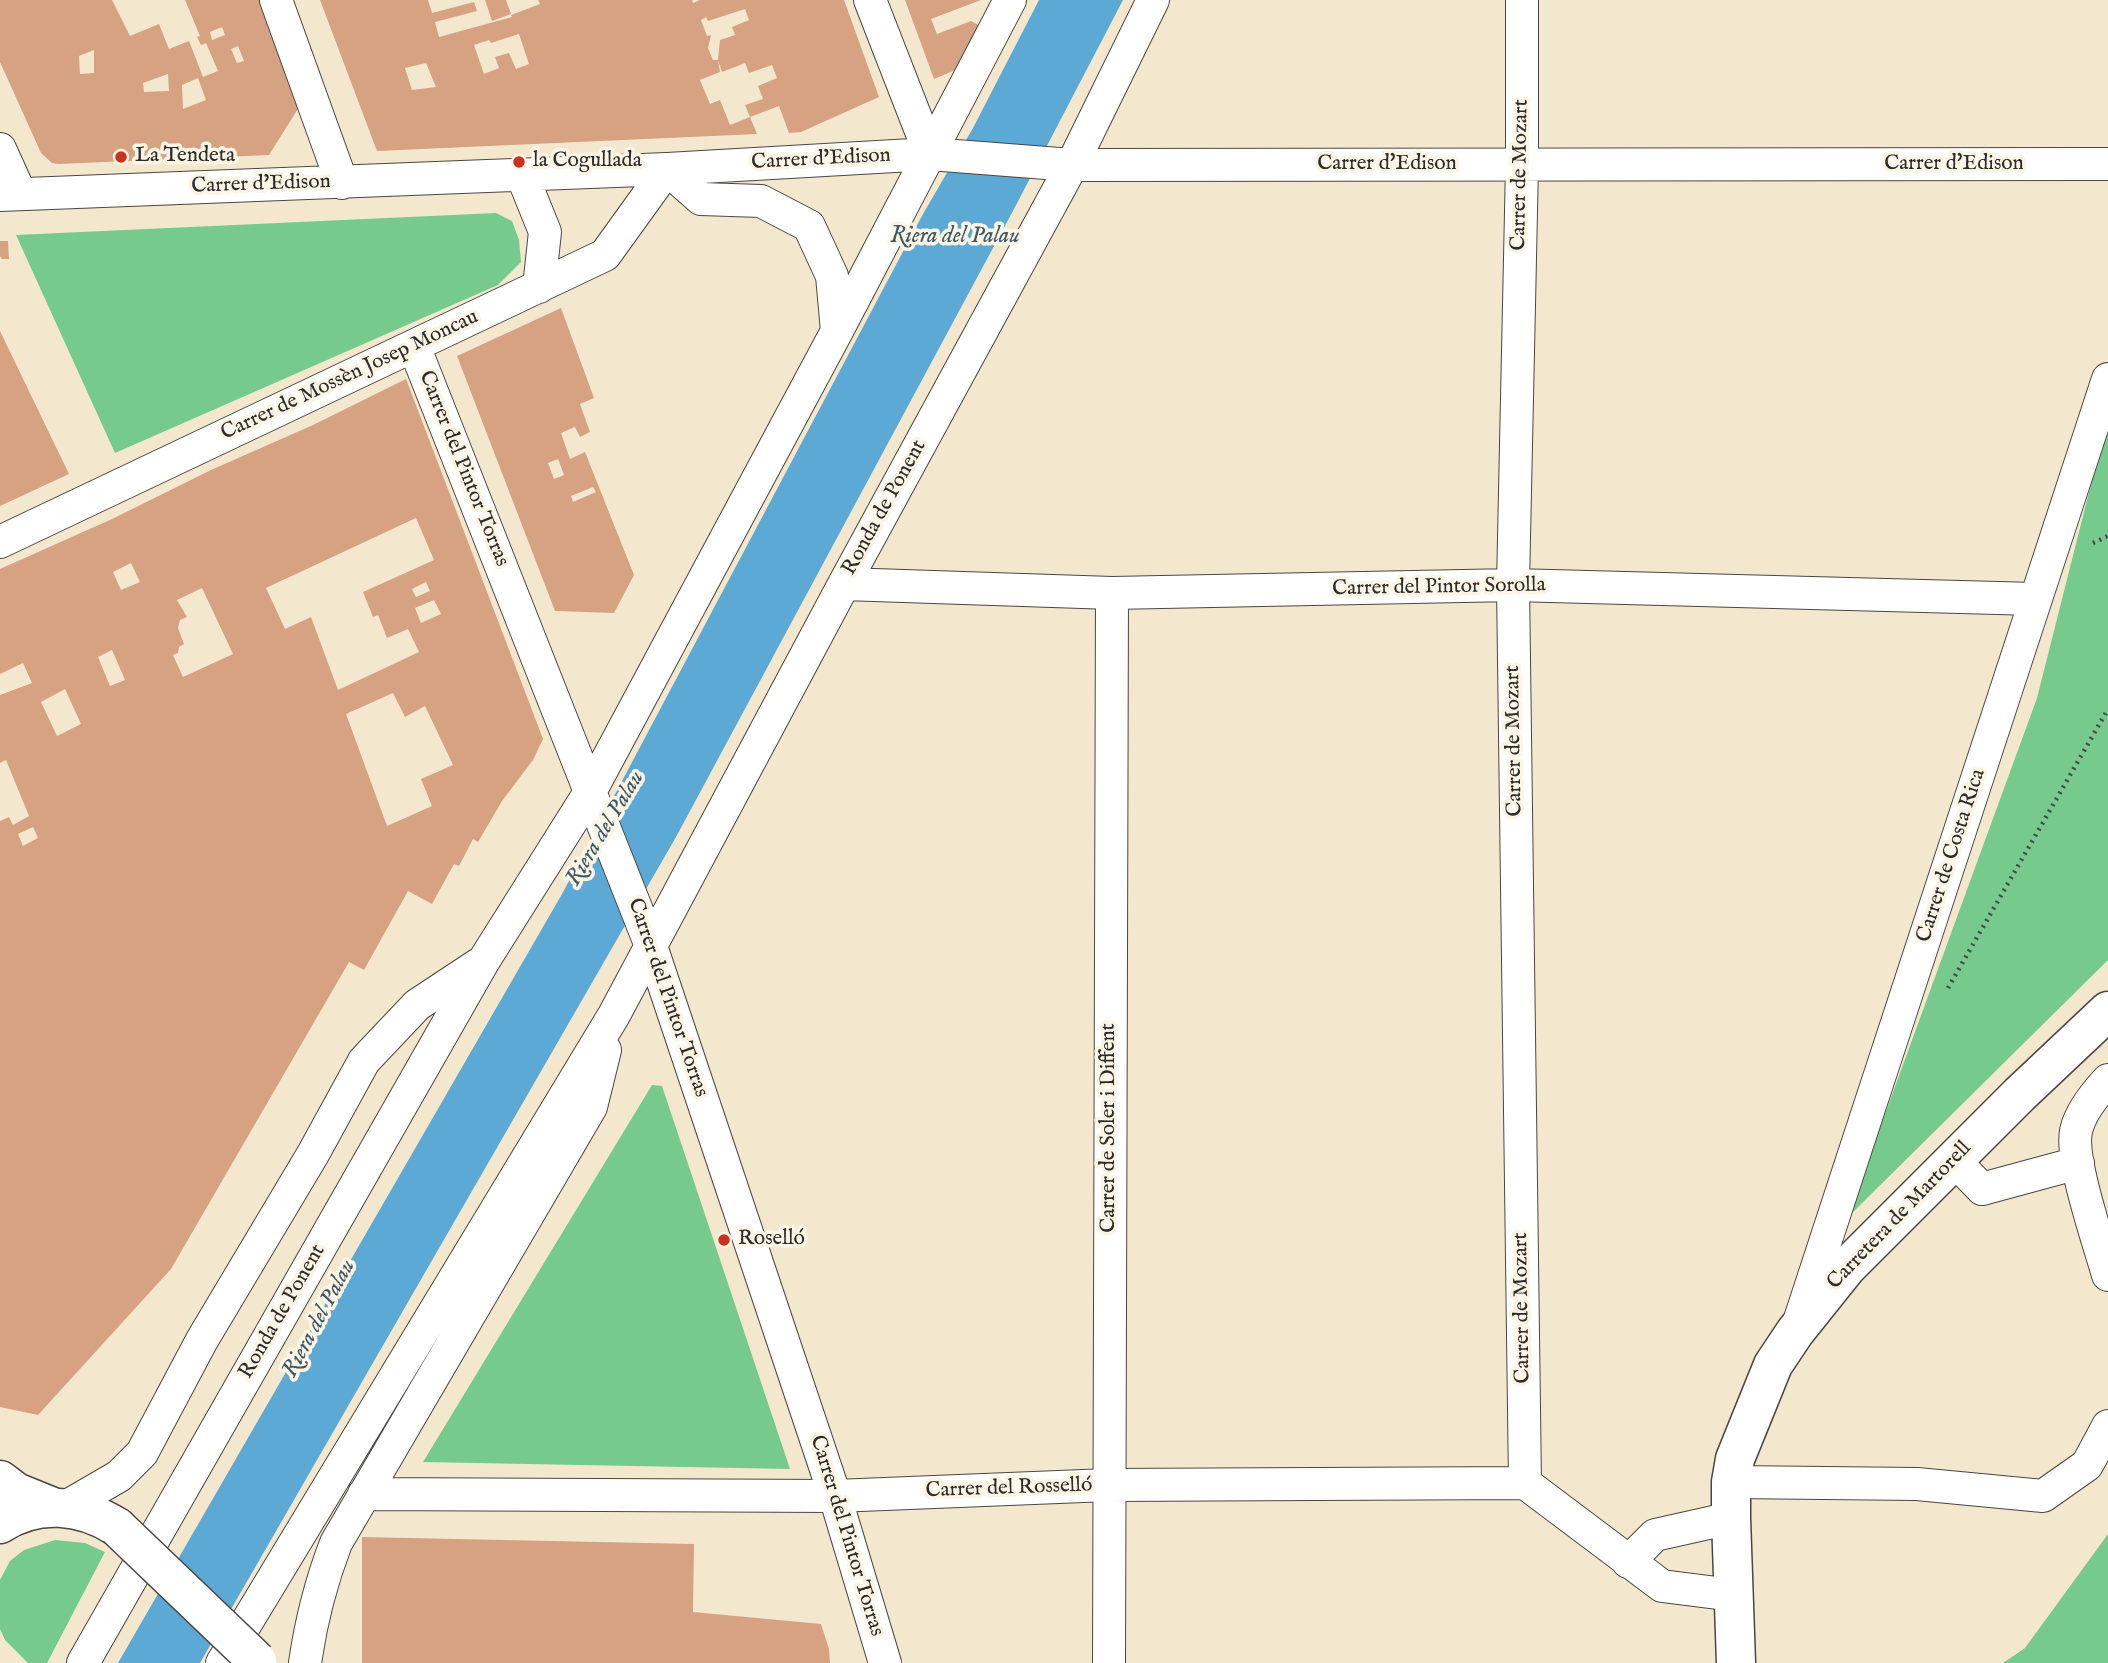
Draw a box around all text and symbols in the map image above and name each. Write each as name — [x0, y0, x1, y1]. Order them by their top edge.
street label: Carrer de Mozart — [1507, 99, 1535, 251]
place label: La Tendeta — [135, 144, 235, 170]
street label: Carrer d'Edison — [751, 144, 891, 176]
marker: La Tendeta — [113, 149, 129, 165]
place label: la Cogullada — [533, 149, 642, 175]
street label: Carrer d'Edison — [1317, 152, 1457, 178]
street label: Carrer d'Edison — [1884, 152, 2024, 178]
marker: la Cogullada — [511, 154, 527, 170]
street label: Carrer d'Edison — [191, 170, 331, 200]
water label: Riera del Palau — [890, 223, 1020, 251]
street label: Carrer de Mossèn Josep Moncau — [217, 305, 483, 447]
street label: Carrer del Pintor Torras — [412, 368, 514, 570]
street label: Ronda de Ponent — [837, 436, 933, 580]
street label: Carrer del Pintor Sorolla — [1332, 574, 1546, 602]
street label: Carrer de Mozart — [1501, 665, 1529, 817]
water label: Riera del Palau — [561, 766, 651, 892]
street label: Carrer de Costa Rica — [1912, 766, 1992, 946]
street label: Carrer del Pintor Torras — [621, 895, 713, 1101]
street label: Carrer de Soler i Diffent — [1097, 1023, 1123, 1233]
street label: Carretera de Martorell — [1823, 1137, 1977, 1295]
place label: Roselló — [738, 1227, 805, 1253]
marker: Roselló — [716, 1232, 732, 1248]
street label: Carrer de Mozart — [1509, 1232, 1537, 1384]
street label: Ronda de Ponent — [234, 1240, 332, 1384]
water label: Riera del Palau — [277, 1255, 363, 1383]
street label: Carrer del Pintor Torras — [803, 1433, 889, 1639]
street label: Carrer del Rosselló — [925, 1473, 1093, 1505]

